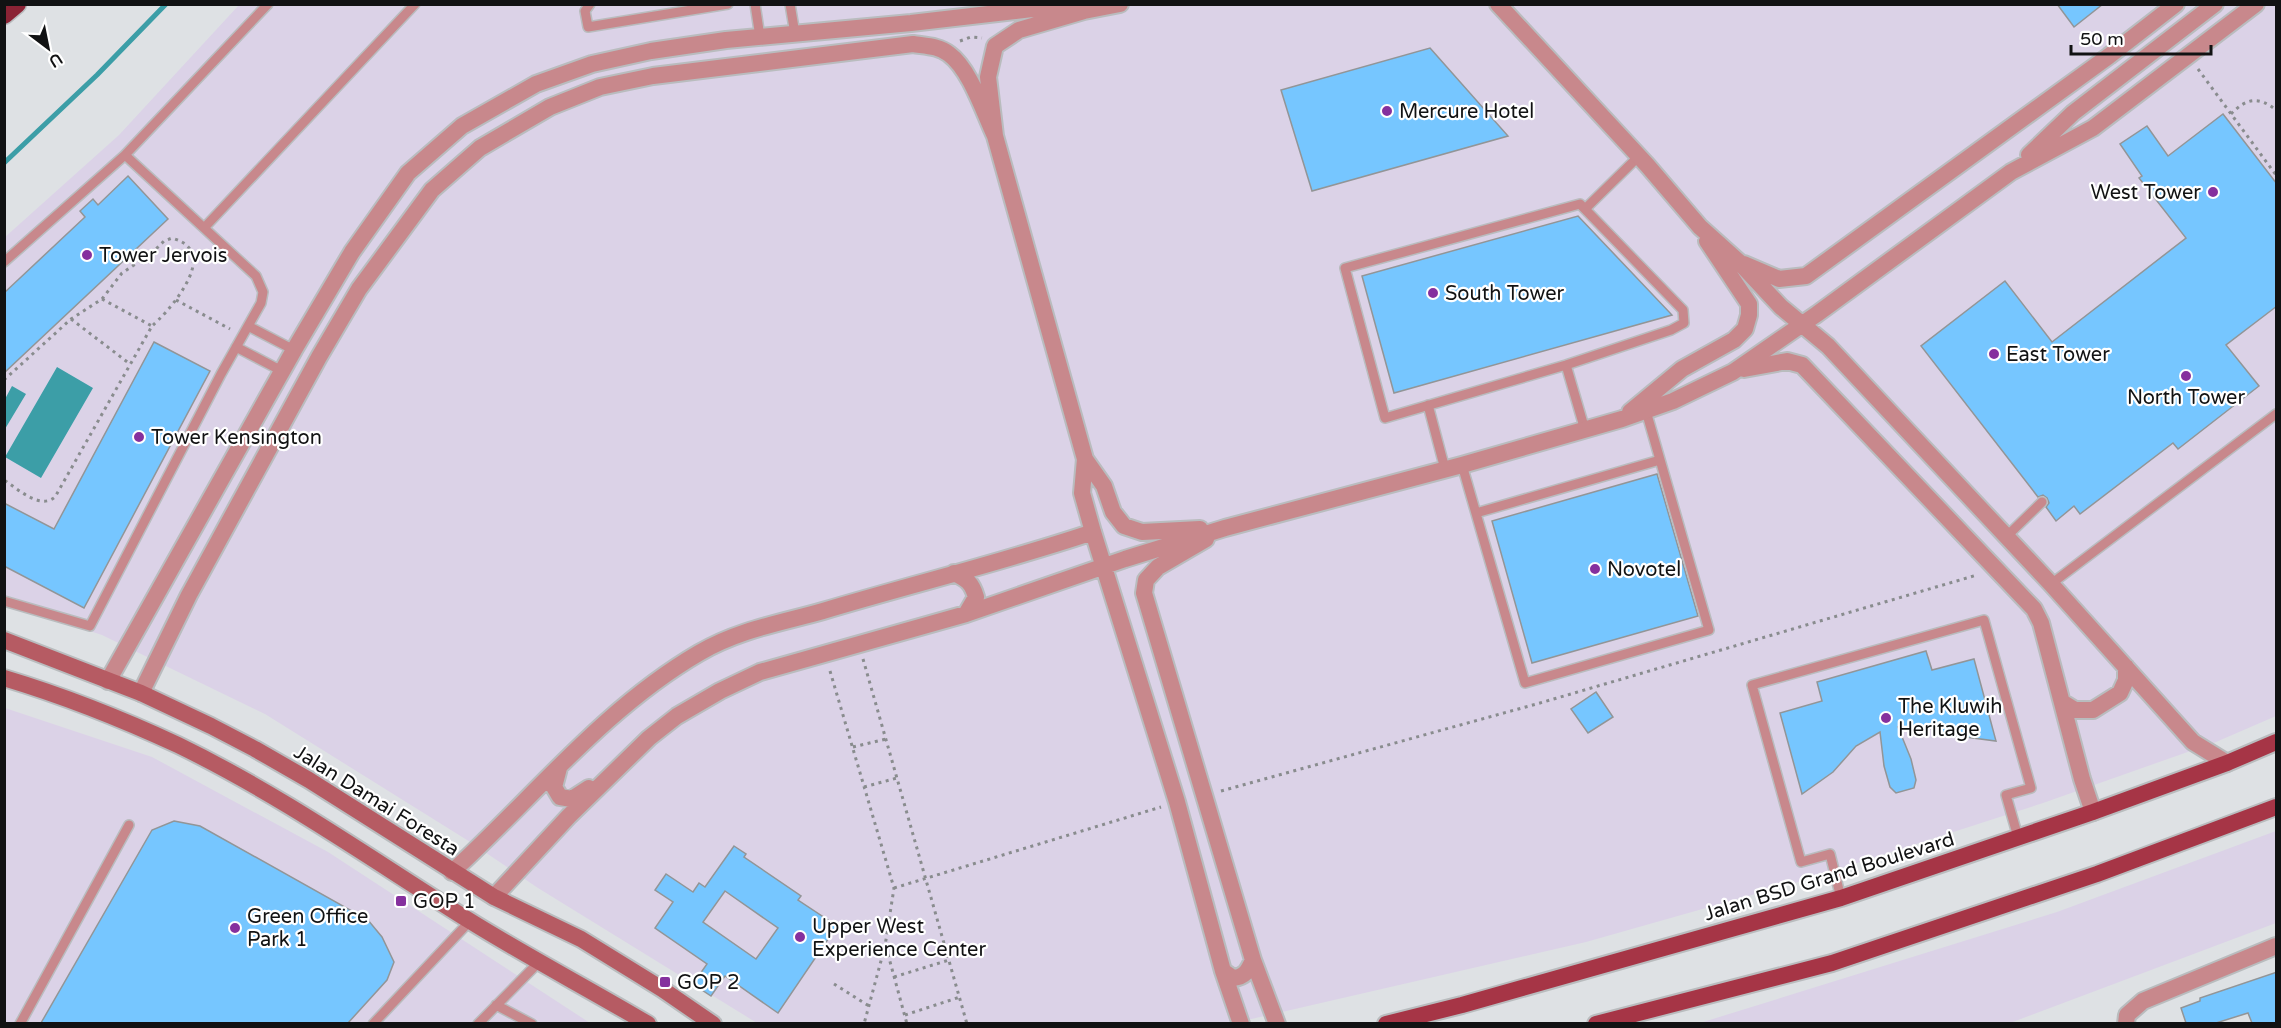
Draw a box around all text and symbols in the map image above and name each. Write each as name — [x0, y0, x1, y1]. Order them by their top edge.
north arrow — [18, 18, 78, 78]
scale bar — [2071, 18, 2210, 56]
text: 50 m — [2080, 28, 2124, 50]
text: U — [45, 48, 66, 72]
place label: Mercure Hotel — [1399, 100, 1534, 124]
marker: Mercure Hotel — [1380, 104, 1394, 118]
place label: West Tower — [2090, 181, 2201, 205]
marker: West Tower — [2206, 185, 2220, 199]
place label: Tower Jervois — [99, 244, 227, 268]
marker: Tower Jervois — [80, 248, 94, 262]
place label: South Tower — [1445, 282, 1565, 306]
marker: South Tower — [1426, 286, 1440, 300]
place label: East Tower — [2006, 343, 2110, 367]
marker: East Tower — [1987, 347, 2001, 361]
marker: North Tower — [2179, 369, 2193, 383]
place label: North Tower — [2127, 386, 2245, 410]
place label: Tower Kensington — [151, 426, 322, 450]
marker: Tower Kensington — [132, 430, 146, 444]
place label: Novotel — [1607, 558, 1681, 582]
marker: Novotel — [1588, 562, 1602, 576]
place label: The Kluwih Heritage — [1898, 695, 2002, 742]
marker: The Kluwih Heritage — [1879, 711, 1893, 725]
street label: Jalan Damai Foresta — [289, 740, 464, 862]
street label: Jalan BSD Grand Boulevard — [1701, 827, 1957, 927]
place label: GOP 1 — [413, 890, 476, 914]
marker: GOP 1 — [394, 894, 408, 908]
place label: Green Office Park 1 — [247, 905, 368, 952]
place label: Upper West Experience Center — [812, 915, 986, 962]
marker: Green Office Park 1 — [228, 921, 242, 935]
marker: Upper West Experience Center — [793, 930, 807, 944]
place label: GOP 2 — [677, 971, 740, 995]
marker: GOP 2 — [658, 975, 672, 989]

